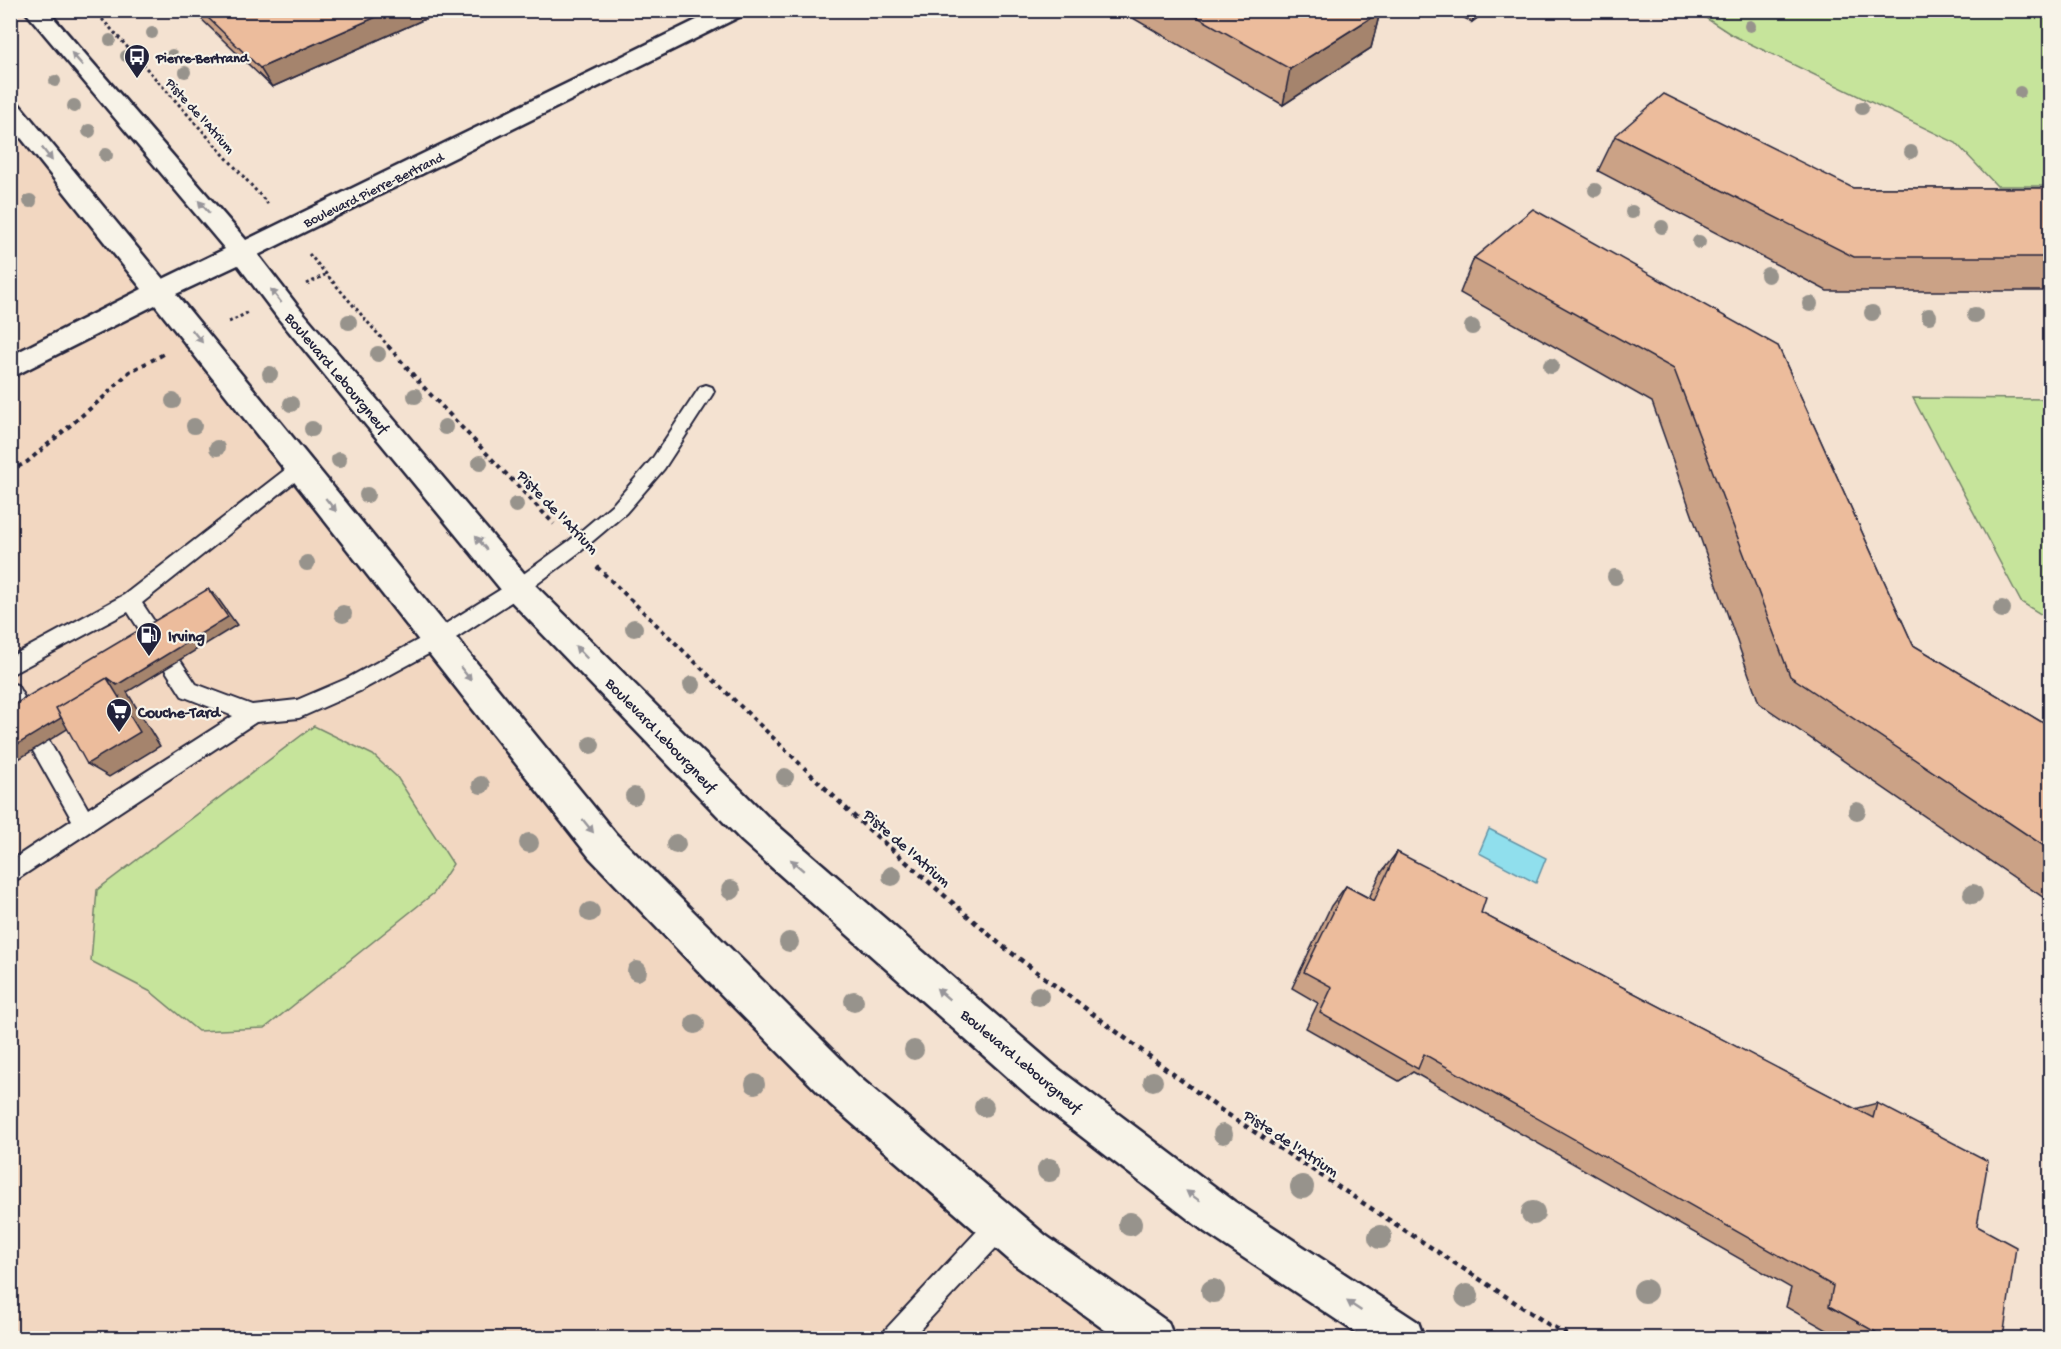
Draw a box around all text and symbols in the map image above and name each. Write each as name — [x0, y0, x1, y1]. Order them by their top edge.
bus stop icon: Pierre-Bertrand — [122, 42, 152, 80]
place label: Pierre-Bertrand — [155, 51, 250, 68]
one-way arrow — [70, 52, 84, 67]
street label: Piste de l'Atrium — [160, 75, 238, 158]
one-way arrow — [40, 146, 52, 161]
street label: Boulevard Pierre-Bertrand — [300, 149, 449, 233]
one-way arrow — [197, 200, 211, 215]
one-way arrow — [270, 289, 282, 304]
street label: Boulevard Lebourgneuf — [279, 309, 392, 439]
one-way arrow — [190, 328, 203, 344]
street label: Piste de l'Atrium — [511, 467, 602, 560]
one-way arrow — [325, 497, 338, 513]
one-way arrow — [474, 535, 487, 551]
fuel station icon: Irving — [134, 620, 164, 658]
place label: Irving — [168, 629, 205, 648]
one-way arrow — [575, 646, 589, 660]
one-way arrow — [459, 666, 472, 682]
street label: Boulevard Lebourgneuf — [599, 674, 720, 798]
supermarket icon: Couche-Tard — [104, 696, 134, 734]
place label: Couche-Tard — [137, 705, 222, 724]
street label: Piste de l'Atrium — [857, 806, 954, 893]
one-way arrow — [581, 819, 593, 834]
one-way arrow — [789, 859, 805, 872]
one-way arrow — [936, 987, 951, 1001]
street label: Boulevard Lebourgneuf — [955, 1006, 1085, 1119]
street label: Piste de l'Atrium — [1238, 1107, 1342, 1183]
one-way arrow — [1185, 1190, 1201, 1202]
one-way arrow — [1346, 1300, 1362, 1311]

